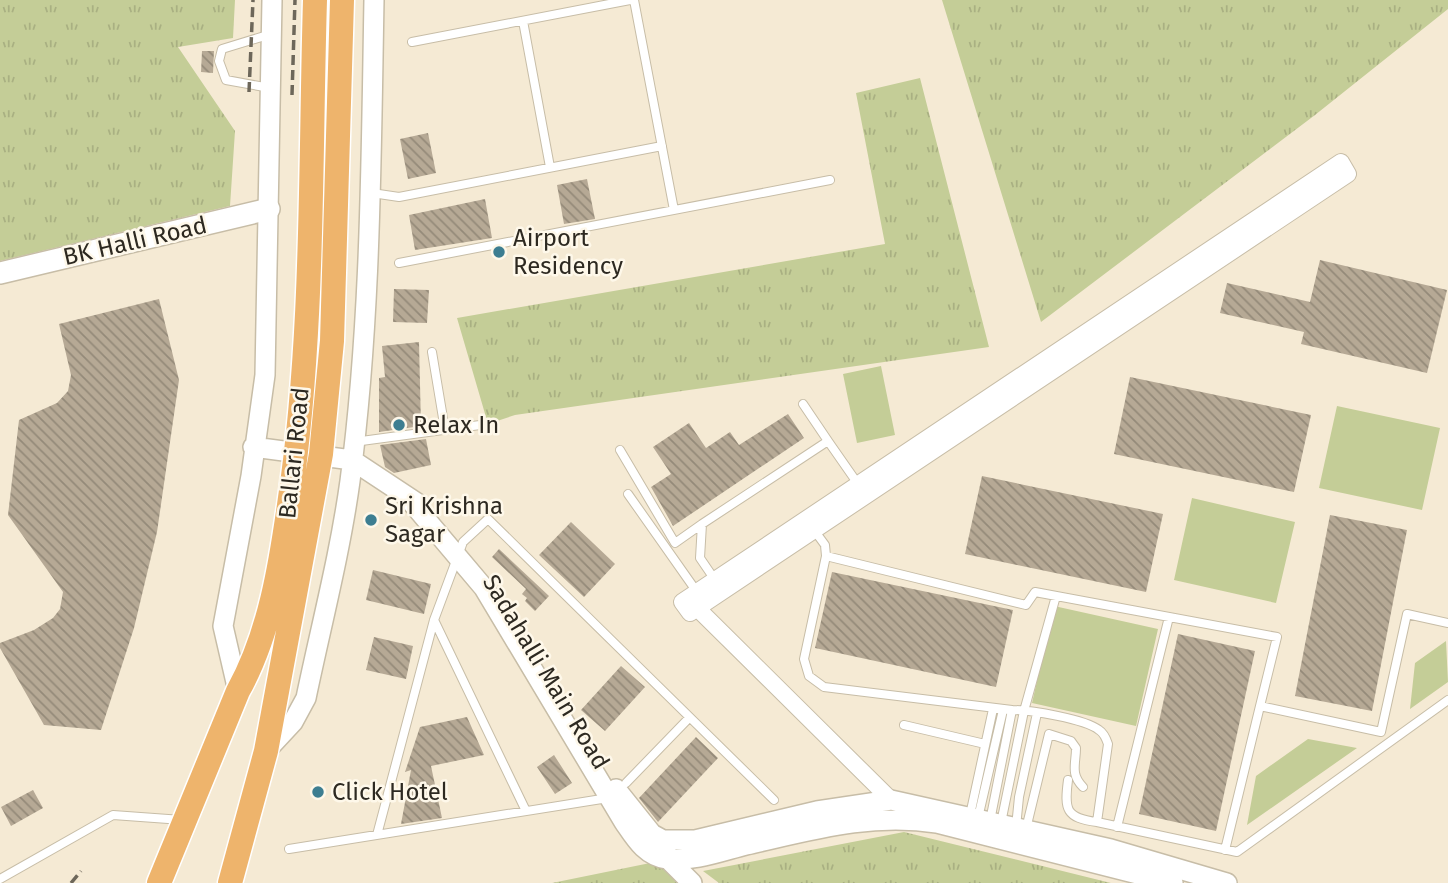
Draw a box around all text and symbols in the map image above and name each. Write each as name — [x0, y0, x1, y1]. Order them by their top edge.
street label: BK Halli Road — [60, 211, 210, 271]
place label: Airport Residency — [513, 224, 623, 280]
marker: Airport Residency — [491, 244, 507, 260]
street label: Ballari Road — [273, 386, 315, 520]
place label: Relax In — [413, 411, 499, 439]
marker: Relax In — [391, 417, 407, 433]
place label: Sri Krishna Sagar — [385, 492, 503, 548]
marker: Sri Krishna Sagar — [363, 512, 379, 528]
street label: Sadahalli Main Road — [477, 570, 615, 774]
place label: Click Hotel — [332, 778, 448, 806]
marker: Click Hotel — [310, 784, 326, 800]

